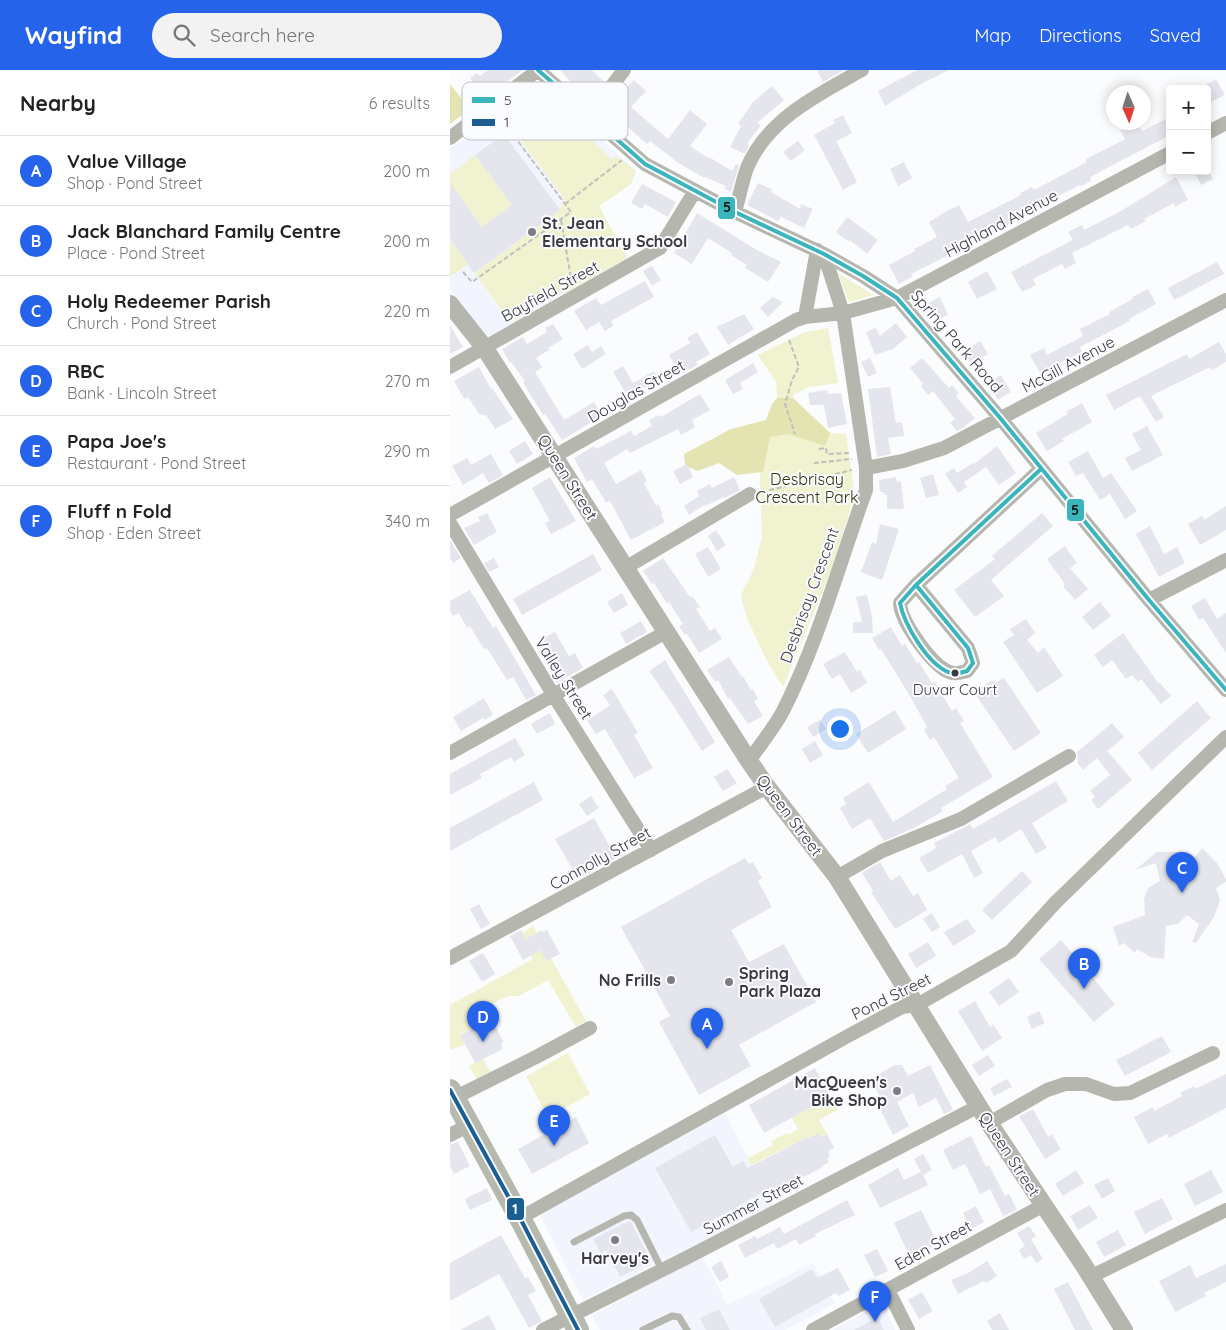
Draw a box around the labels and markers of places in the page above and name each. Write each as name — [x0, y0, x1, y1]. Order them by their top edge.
place label: St. Jean Elementary School — [542, 213, 687, 251]
marker: St. Jean Elementary School — [526, 226, 538, 238]
marker: Duvar Court — [950, 668, 960, 678]
place label: Duvar Court — [913, 680, 997, 699]
pin: C — [1166, 852, 1198, 893]
pin: B — [1068, 948, 1100, 989]
place label: Spring Park Plaza — [739, 963, 821, 1001]
place label: No Frills — [599, 970, 661, 990]
marker: No Frills — [665, 974, 677, 986]
marker: Spring Park Plaza — [723, 976, 735, 988]
pin: D — [467, 1001, 499, 1042]
pin: A — [691, 1008, 723, 1049]
place label: MacQueen's Bike Shop — [795, 1072, 887, 1110]
marker: MacQueen's Bike Shop — [891, 1085, 903, 1097]
pin: E — [538, 1105, 570, 1146]
marker: Harvey's — [609, 1234, 621, 1246]
place label: Harvey's — [581, 1248, 649, 1268]
pin: F — [859, 1281, 891, 1322]

